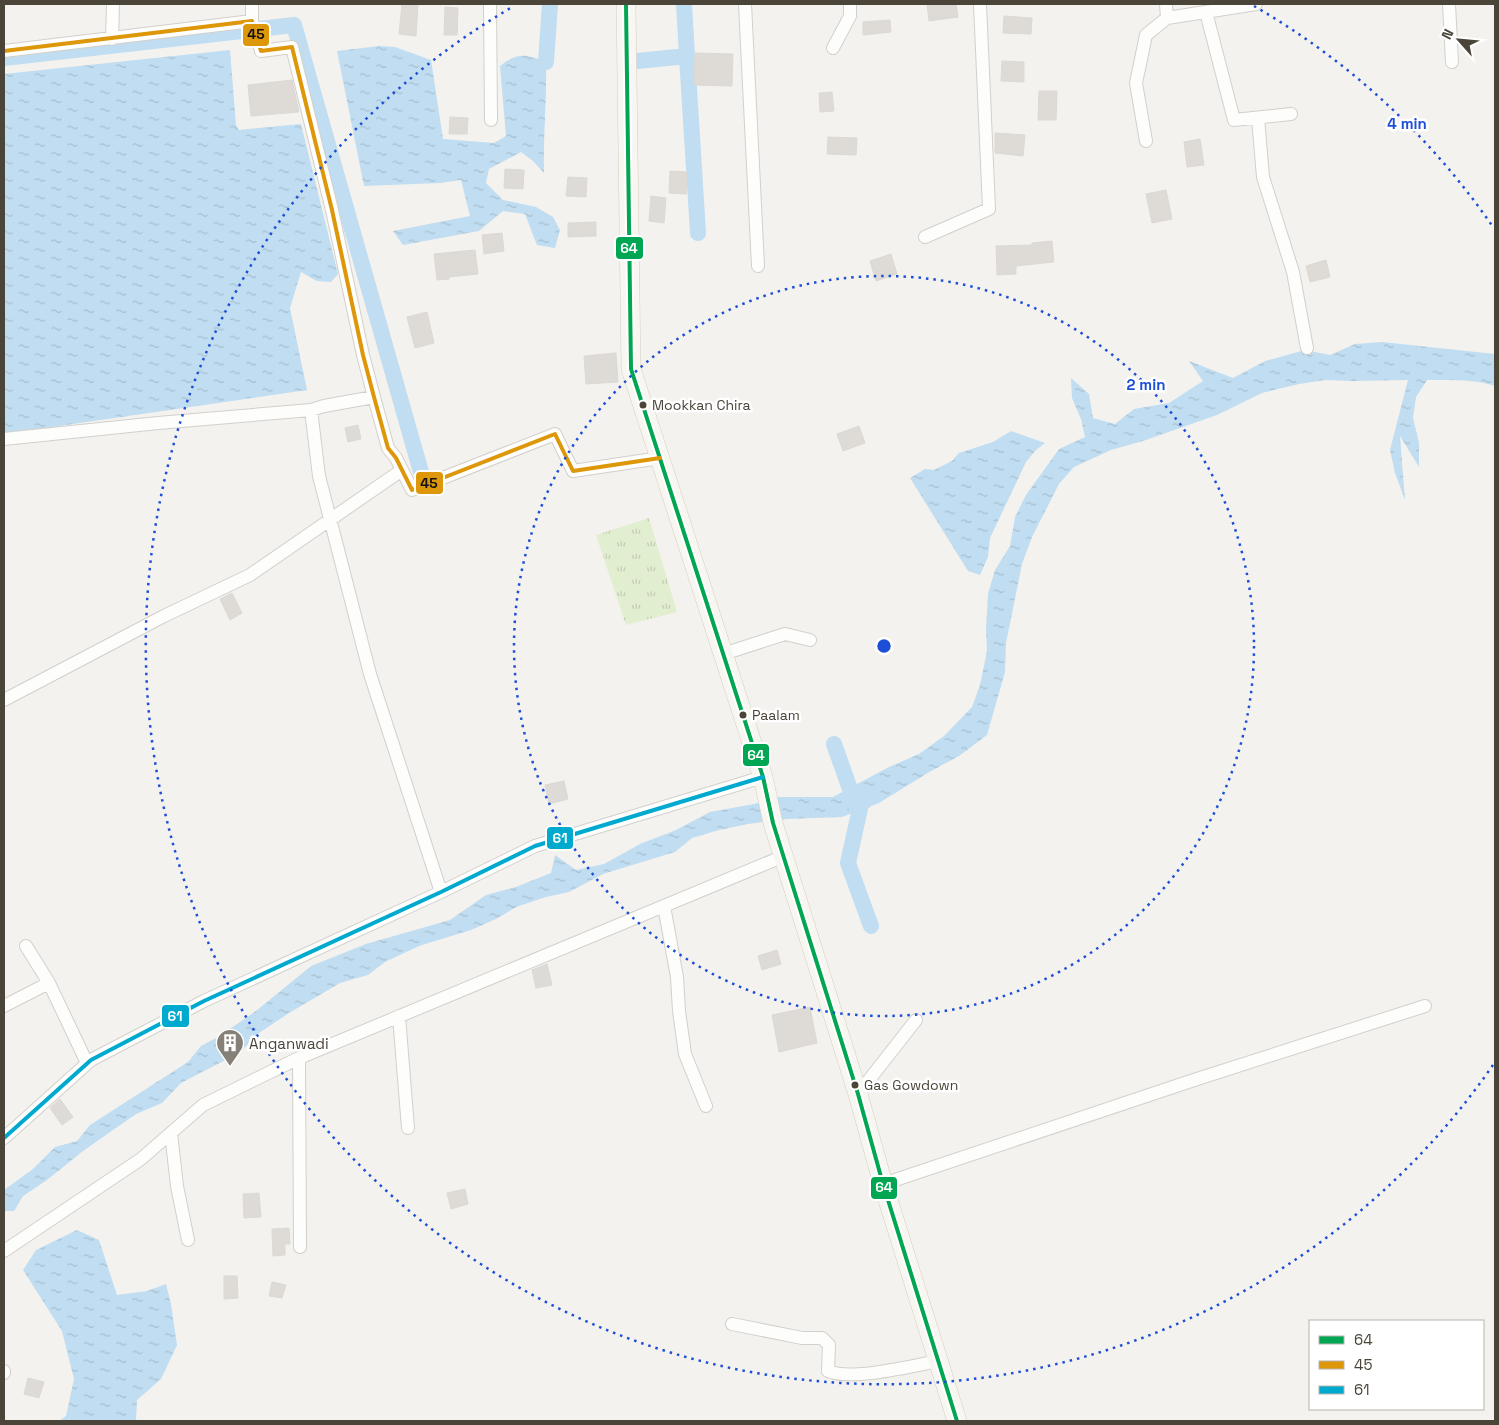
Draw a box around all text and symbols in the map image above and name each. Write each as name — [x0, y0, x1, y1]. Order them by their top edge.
north arrow — [1434, 15, 1484, 65]
line badge: 45 — [242, 23, 270, 47]
text: 45 — [247, 25, 265, 43]
text: N — [1437, 26, 1458, 42]
text: 4 min — [1387, 114, 1427, 133]
line badge: 64 — [615, 236, 644, 260]
text: 64 — [620, 239, 638, 257]
text: 2 min — [1127, 375, 1165, 394]
place label: Mookkan Chira — [652, 396, 751, 414]
marker: Mookkan Chira — [638, 400, 648, 410]
line badge: 45 — [415, 471, 444, 495]
text: 45 — [420, 474, 438, 492]
centre of rings — [875, 637, 893, 655]
place label: Paalam — [752, 706, 800, 724]
marker: Paalam — [738, 710, 748, 720]
line badge: 64 — [742, 743, 770, 767]
text: 64 — [747, 746, 765, 764]
line badge: 61 — [546, 826, 574, 850]
text: 61 — [553, 829, 567, 847]
line badge: 61 — [161, 1004, 190, 1028]
text: 61 — [168, 1007, 182, 1025]
building icon: Anganwadi — [215, 1028, 245, 1067]
place label: Anganwadi — [249, 1034, 329, 1053]
place label: Gas Gowdown — [864, 1076, 958, 1094]
marker: Gas Gowdown — [850, 1080, 860, 1090]
line badge: 64 — [870, 1176, 898, 1200]
text: 64 — [875, 1178, 893, 1196]
legend — [1309, 1320, 1484, 1410]
text: 64 — [1354, 1330, 1373, 1349]
text: 45 — [1354, 1355, 1372, 1374]
text: 61 — [1354, 1380, 1369, 1399]

